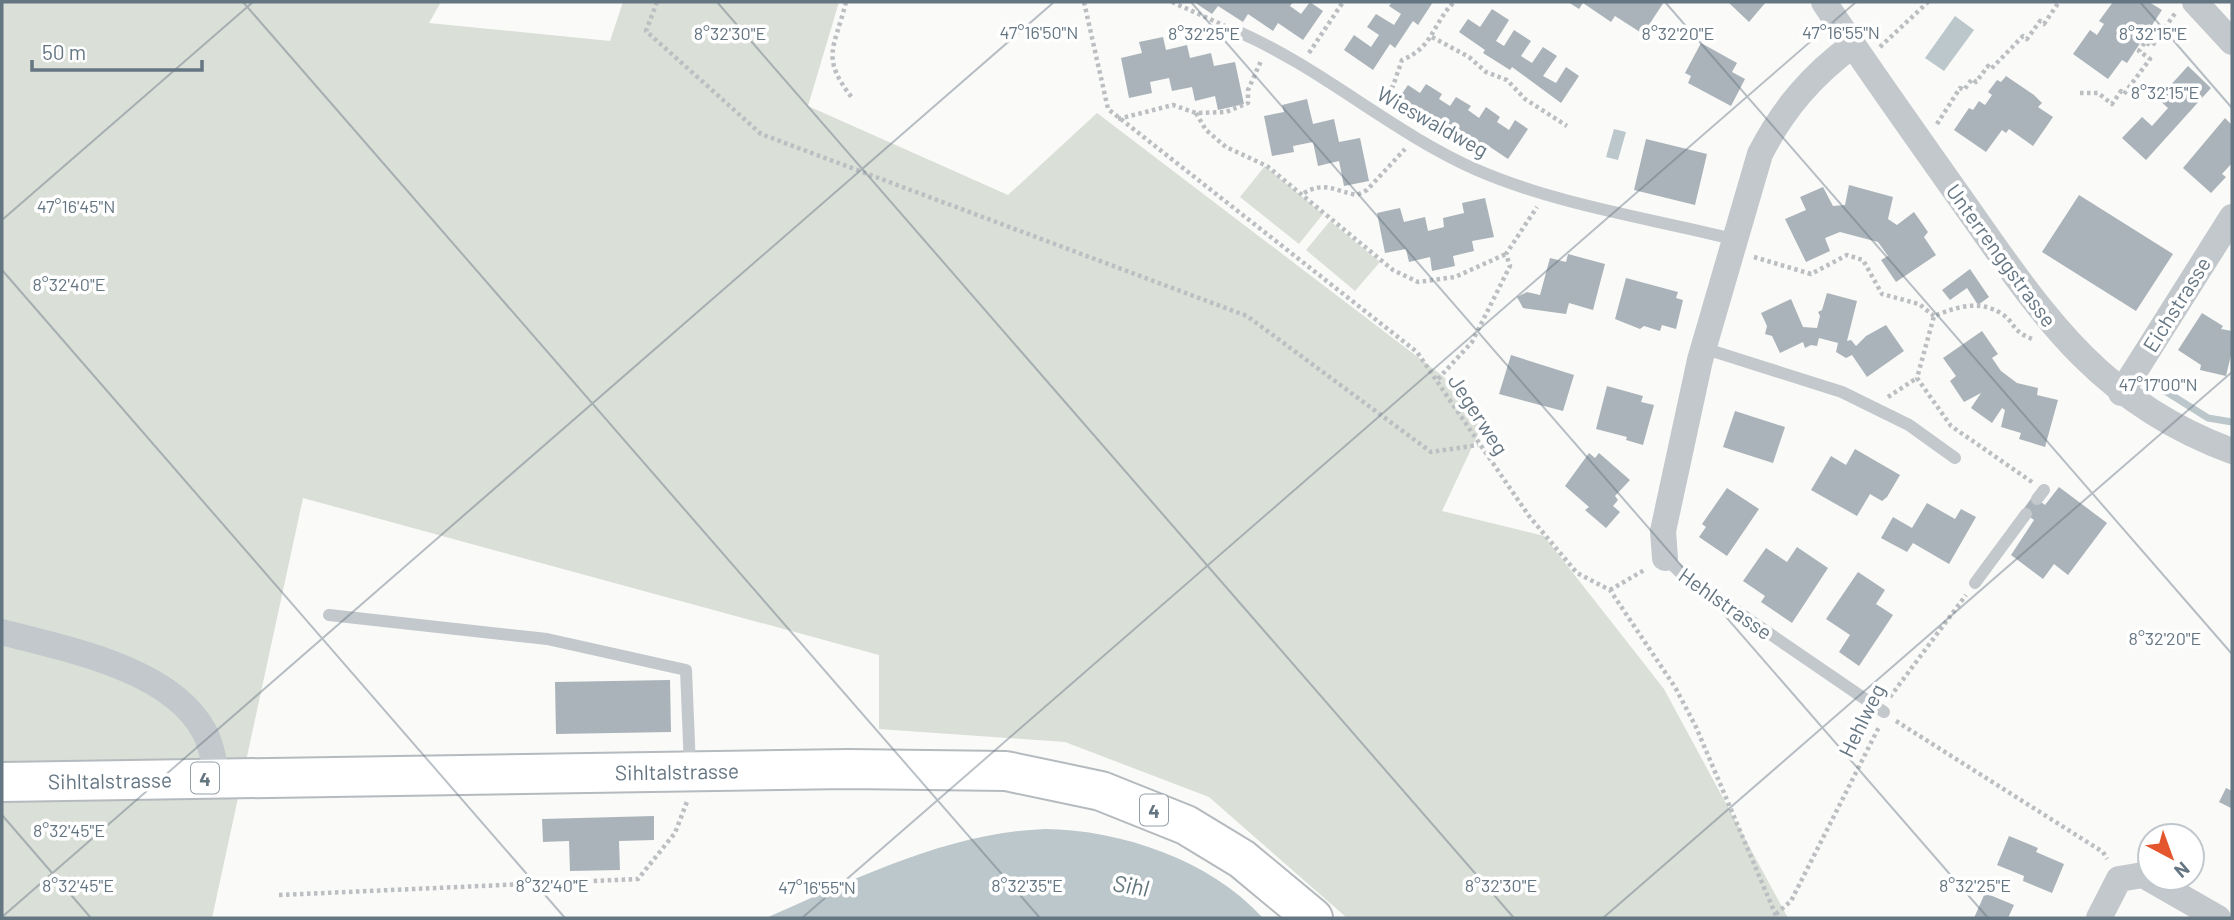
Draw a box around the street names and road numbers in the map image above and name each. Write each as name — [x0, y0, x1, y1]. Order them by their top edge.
street label: Wieswaldweg — [1373, 80, 1493, 162]
street label: Unterrenggstrasse — [1942, 179, 2062, 331]
street label: Eichstrasse — [2137, 252, 2215, 356]
street label: Jegerweg — [1444, 369, 1514, 459]
street label: Hehlstrasse — [1675, 562, 1777, 644]
street label: Hehlweg — [1833, 679, 1889, 761]
street label: Sihltalstrasse — [615, 757, 739, 785]
road number: 4 — [191, 762, 219, 793]
street label: Sihltalstrasse — [48, 766, 172, 794]
road number: 4 — [1140, 794, 1168, 825]

